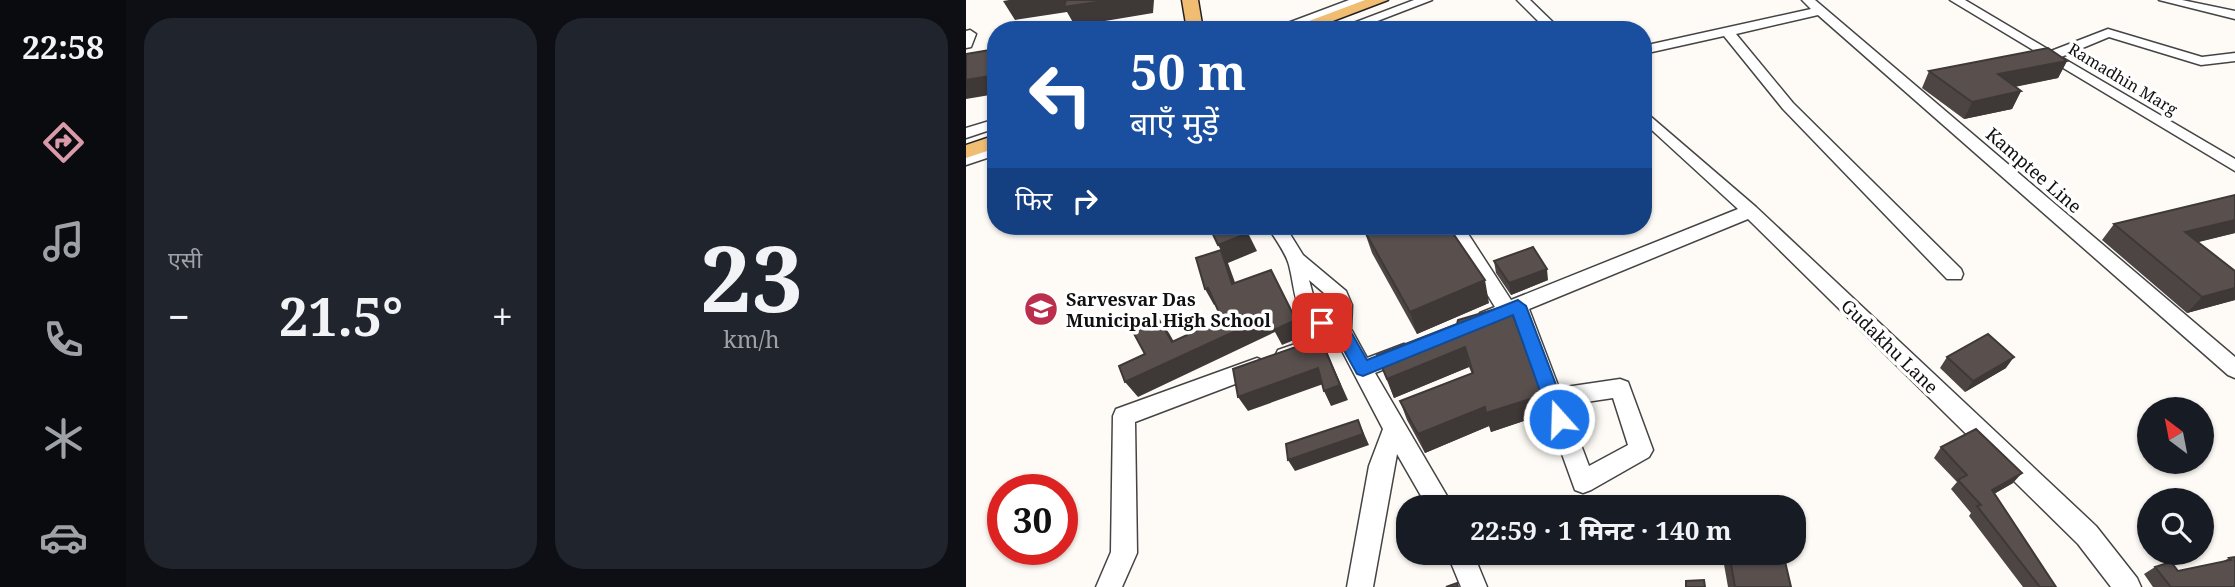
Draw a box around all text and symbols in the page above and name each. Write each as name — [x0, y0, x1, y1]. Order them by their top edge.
text: 22:58 — [22, 25, 104, 68]
text: 50 m — [1130, 38, 1246, 104]
street label: Ramadhin Marg — [2064, 38, 2182, 120]
icon: left — [1015, 49, 1106, 140]
text: बाएँ मुड़ें — [1130, 101, 1219, 144]
icon: directions — [39, 118, 88, 167]
street label: Kamptee Line — [1981, 122, 2087, 218]
text: फिर — [1015, 182, 1052, 218]
icon: right — [1066, 182, 1104, 220]
text: 23 — [700, 215, 803, 339]
icon: music — [39, 217, 88, 266]
text: एसी — [168, 243, 202, 275]
text: 21.5° — [279, 280, 403, 351]
place label: Sarvesvar Das Municipal High School — [1066, 287, 1272, 332]
text: − — [168, 290, 190, 342]
text: + — [492, 290, 513, 342]
school or university icon: Sarvesvar Das Municipal High School — [1022, 290, 1060, 328]
pin — [1292, 293, 1352, 353]
street label: Gudakhu Lane — [1836, 294, 1944, 398]
icon: arrive — [1303, 304, 1341, 342]
icon: phone — [39, 315, 88, 364]
text: km/h — [723, 323, 780, 355]
position arrow — [1522, 382, 1596, 456]
north arrow — [2137, 397, 2214, 474]
map controls — [2137, 397, 2214, 565]
icon: climate — [39, 414, 88, 463]
speed limit sign: 30 — [987, 474, 1078, 565]
button: search — [2137, 488, 2214, 565]
text: 22:59 · 1 मिनट · 140 m — [1470, 512, 1732, 548]
icon: car — [39, 513, 88, 562]

